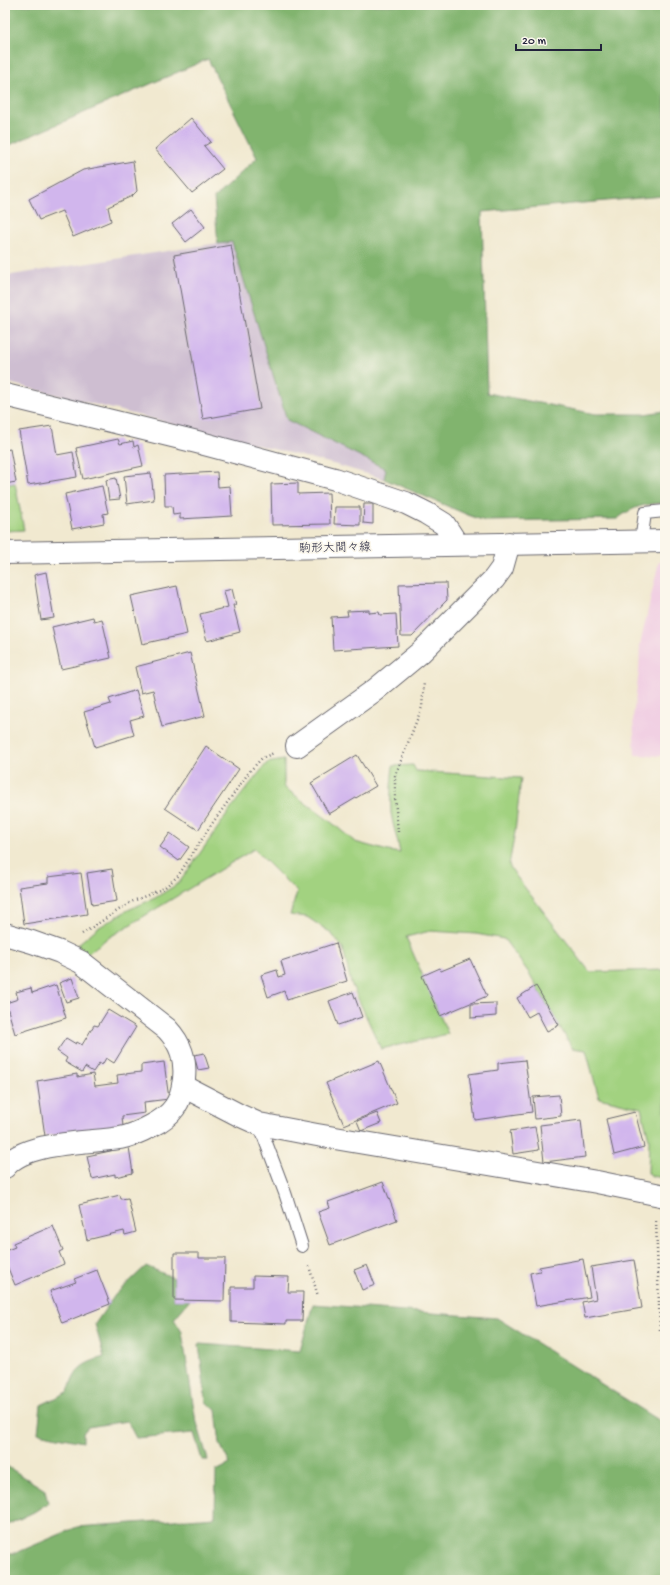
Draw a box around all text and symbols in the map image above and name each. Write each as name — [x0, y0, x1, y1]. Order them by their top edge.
scale bar — [516, 26, 601, 52]
text: 20 m — [522, 35, 547, 49]
street label: 駒形大間々線 — [299, 540, 371, 557]

